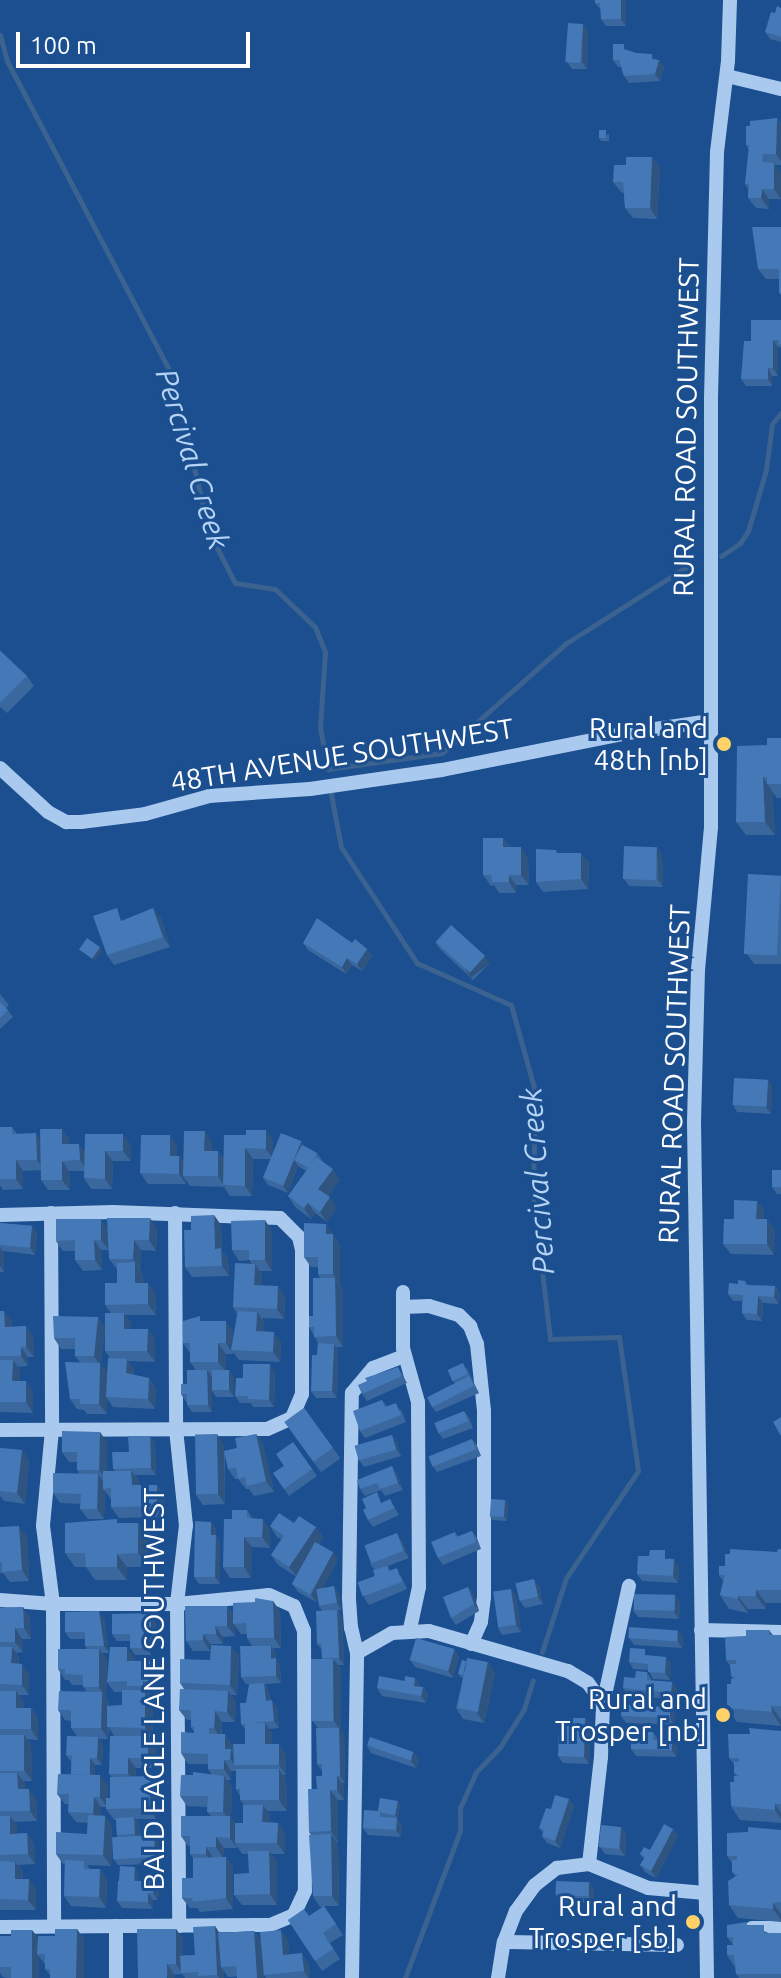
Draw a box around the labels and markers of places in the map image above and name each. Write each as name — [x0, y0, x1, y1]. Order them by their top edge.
place label: Rural and 48th [nb] — [589, 711, 708, 777]
marker: Rural and 48th [nb] — [715, 735, 733, 753]
place label: Rural and Trosper [nb] — [555, 1682, 707, 1748]
marker: Rural and Trosper [nb] — [714, 1706, 732, 1724]
place label: Rural and Trosper [sb] — [529, 1889, 677, 1955]
marker: Rural and Trosper [sb] — [684, 1913, 702, 1931]

